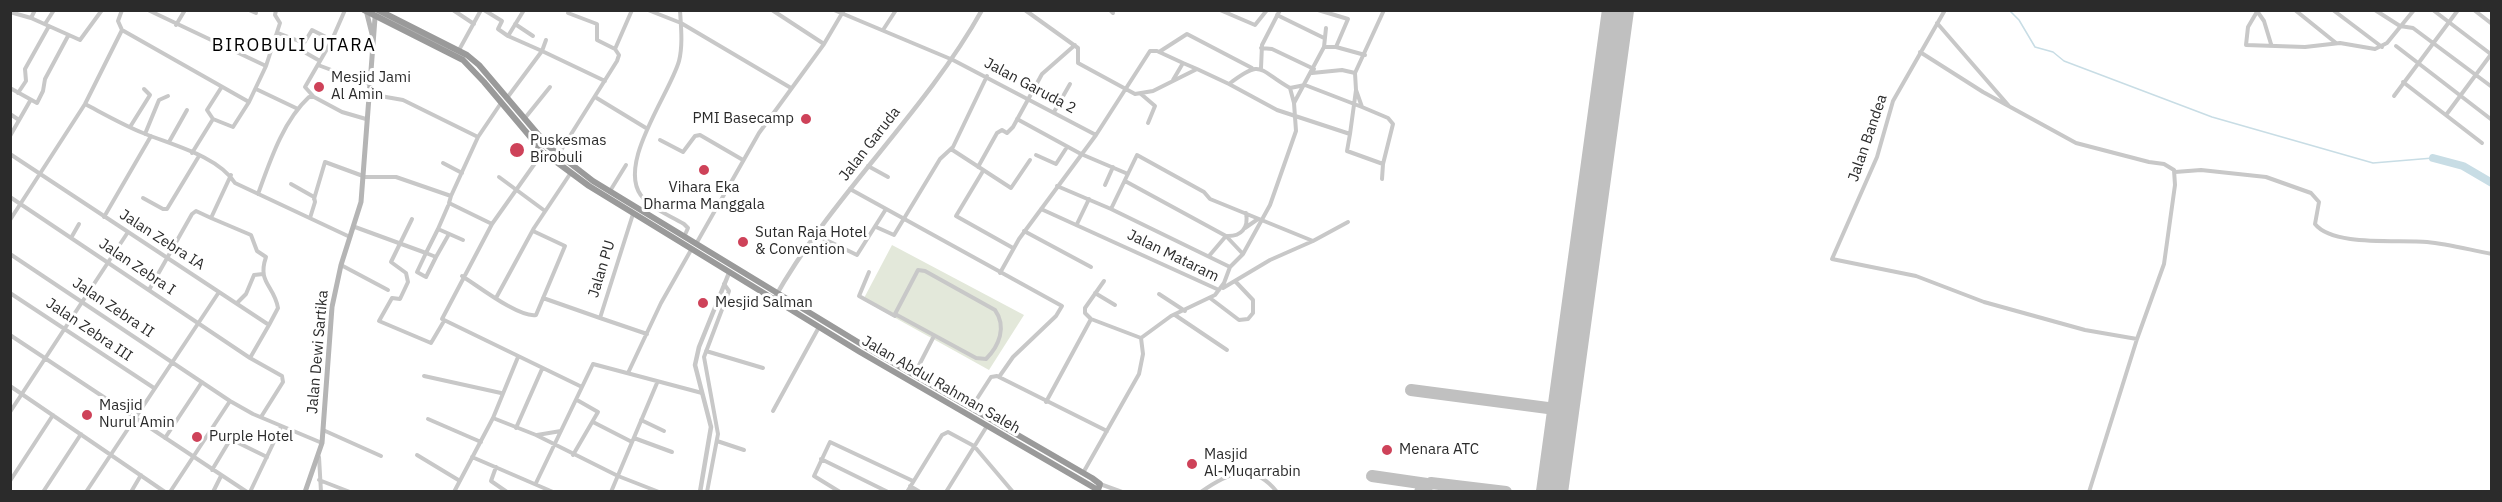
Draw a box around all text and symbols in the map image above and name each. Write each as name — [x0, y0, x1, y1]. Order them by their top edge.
district label: BIROBULI UTARA — [212, 35, 376, 57]
street label: Jalan Garuda 2 — [981, 54, 1079, 118]
place label: Mesjid Jami Al Amin — [331, 69, 411, 104]
marker: Mesjid Jami Al Amin — [312, 80, 326, 94]
street label: Jalan Bandea — [1845, 92, 1891, 184]
street label: Jalan Garuda — [836, 103, 904, 185]
place label: PMI Basecamp — [692, 110, 794, 128]
marker: PMI Basecamp — [799, 112, 813, 126]
place label: Puskesmas Birobuli — [530, 132, 607, 167]
marker: Puskesmas Birobuli — [508, 141, 526, 159]
marker: Vihara Eka Dharma Manggala — [697, 163, 711, 177]
place label: Vihara Eka Dharma Manggala — [643, 179, 765, 214]
street label: Jalan Zebra IA — [116, 206, 208, 274]
place label: Sutan Raja Hotel & Convention — [755, 224, 867, 259]
street label: Jalan Mataram — [1124, 226, 1222, 286]
street label: Jalan Zebra I — [95, 235, 179, 299]
marker: Sutan Raja Hotel & Convention — [736, 235, 750, 249]
street label: Jalan PU — [585, 238, 619, 300]
street label: Jalan Zebra II — [69, 274, 157, 342]
street label: Jalan Dewi Sartika — [304, 289, 332, 415]
street label: Jalan Zebra III — [42, 294, 136, 366]
place label: Mesjid Salman — [715, 294, 813, 312]
marker: Mesjid Salman — [696, 296, 710, 310]
street label: Jalan Abdul Rahman Saleh — [859, 332, 1023, 438]
place label: Masjid Nurul Amin — [99, 397, 175, 432]
marker: Masjid Nurul Amin — [80, 408, 94, 422]
place label: Purple Hotel — [209, 428, 293, 446]
marker: Purple Hotel — [190, 430, 204, 444]
place label: Menara ATC — [1399, 441, 1479, 459]
marker: Menara ATC — [1380, 443, 1394, 457]
place label: Masjid Al-Muqarrabin — [1204, 446, 1301, 481]
marker: Masjid Al-Muqarrabin — [1185, 457, 1199, 471]

